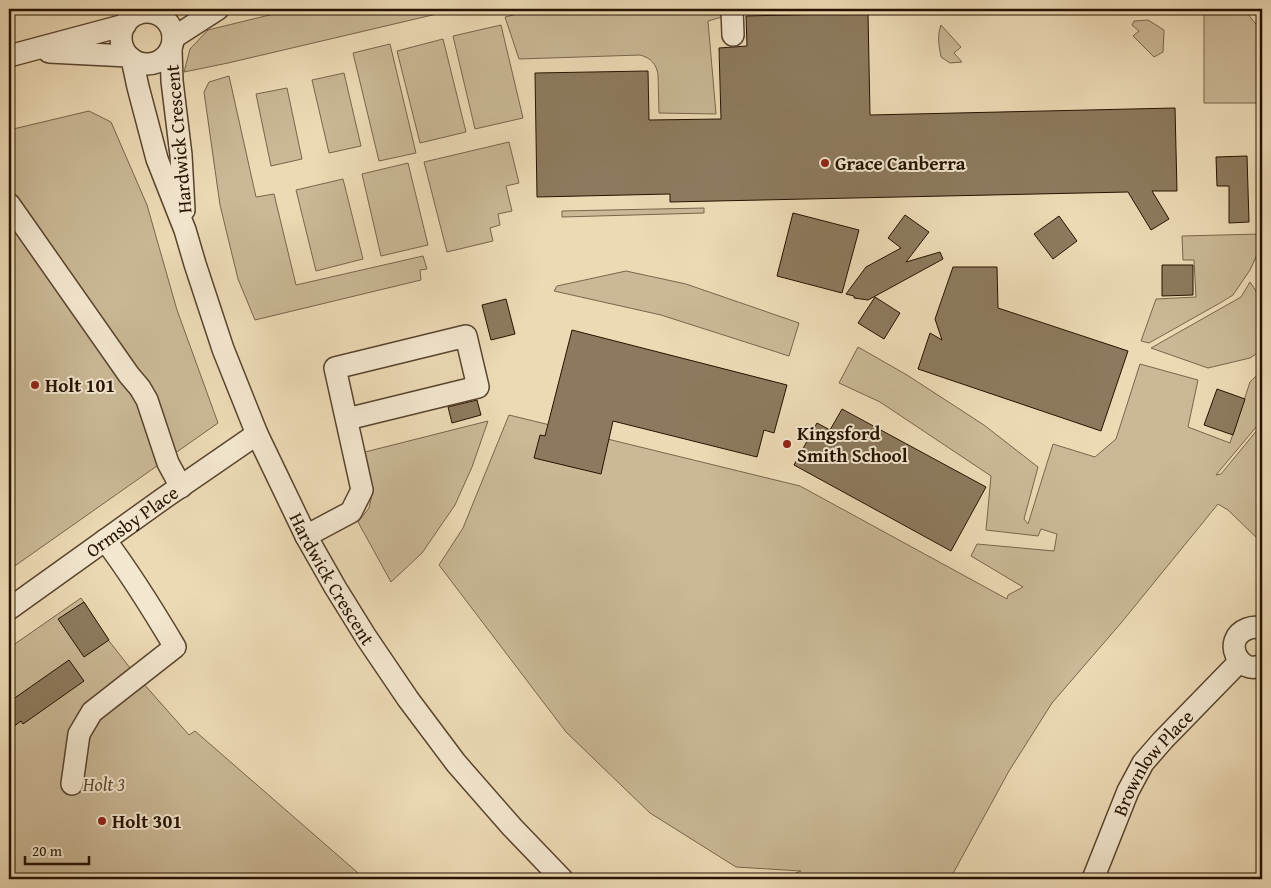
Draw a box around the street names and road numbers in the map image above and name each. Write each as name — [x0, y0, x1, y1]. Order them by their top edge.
street label: Hardwick Crescent — [158, 63, 198, 215]
street label: Ormsby Place — [80, 478, 184, 564]
street label: Hardwick Crescent — [283, 508, 382, 651]
street label: Brownlow Place — [1105, 703, 1200, 820]

